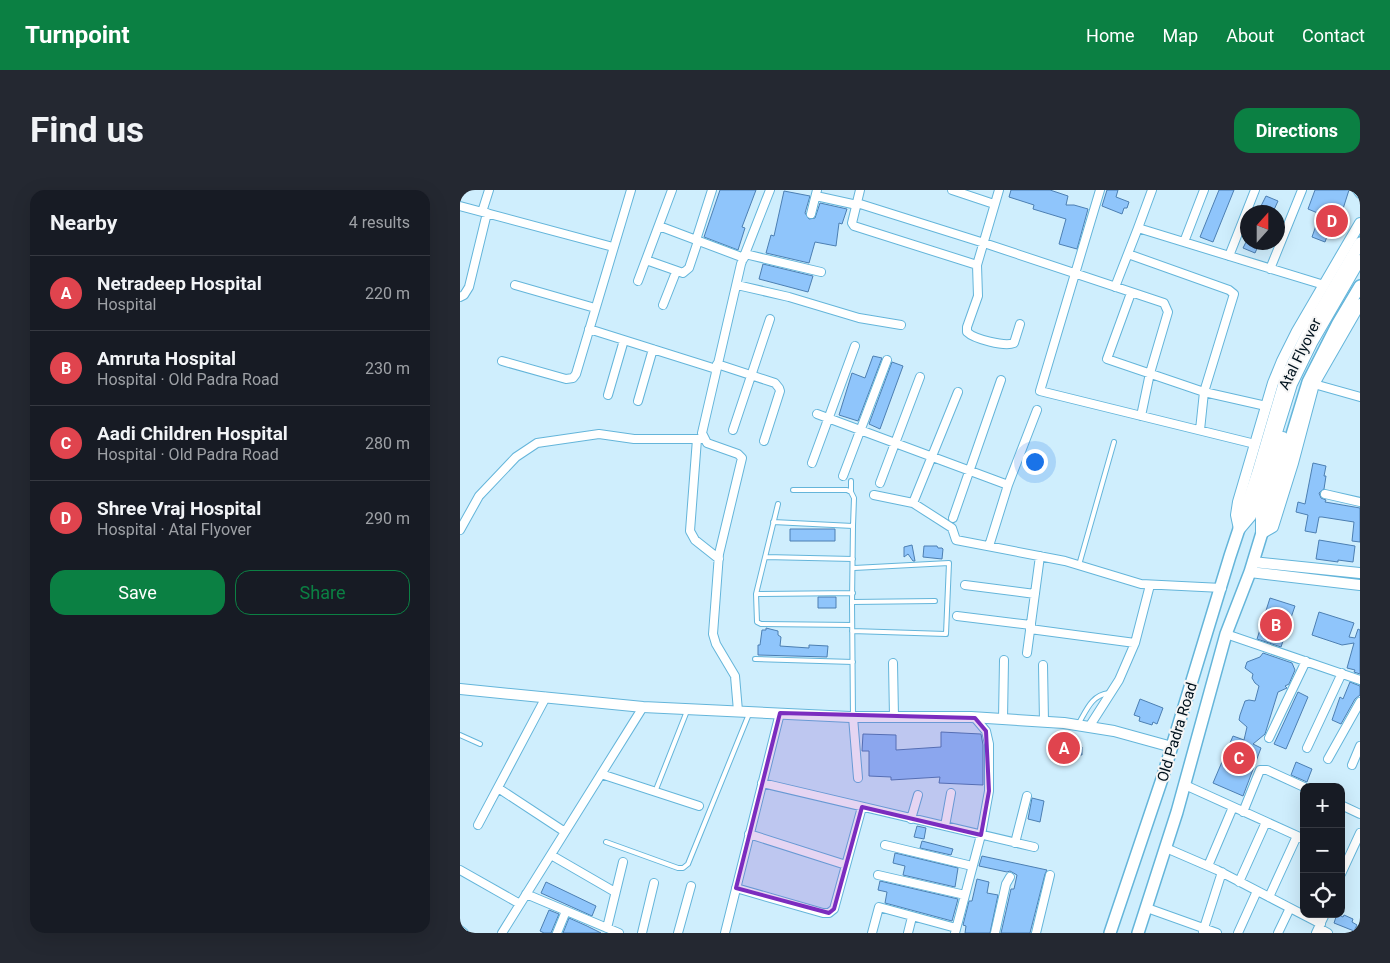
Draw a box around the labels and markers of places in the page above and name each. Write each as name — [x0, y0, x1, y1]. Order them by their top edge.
pin: D — [1316, 202, 1348, 240]
pin: B — [1260, 606, 1292, 644]
pin: A — [1048, 729, 1080, 767]
pin: C — [1223, 739, 1255, 777]

